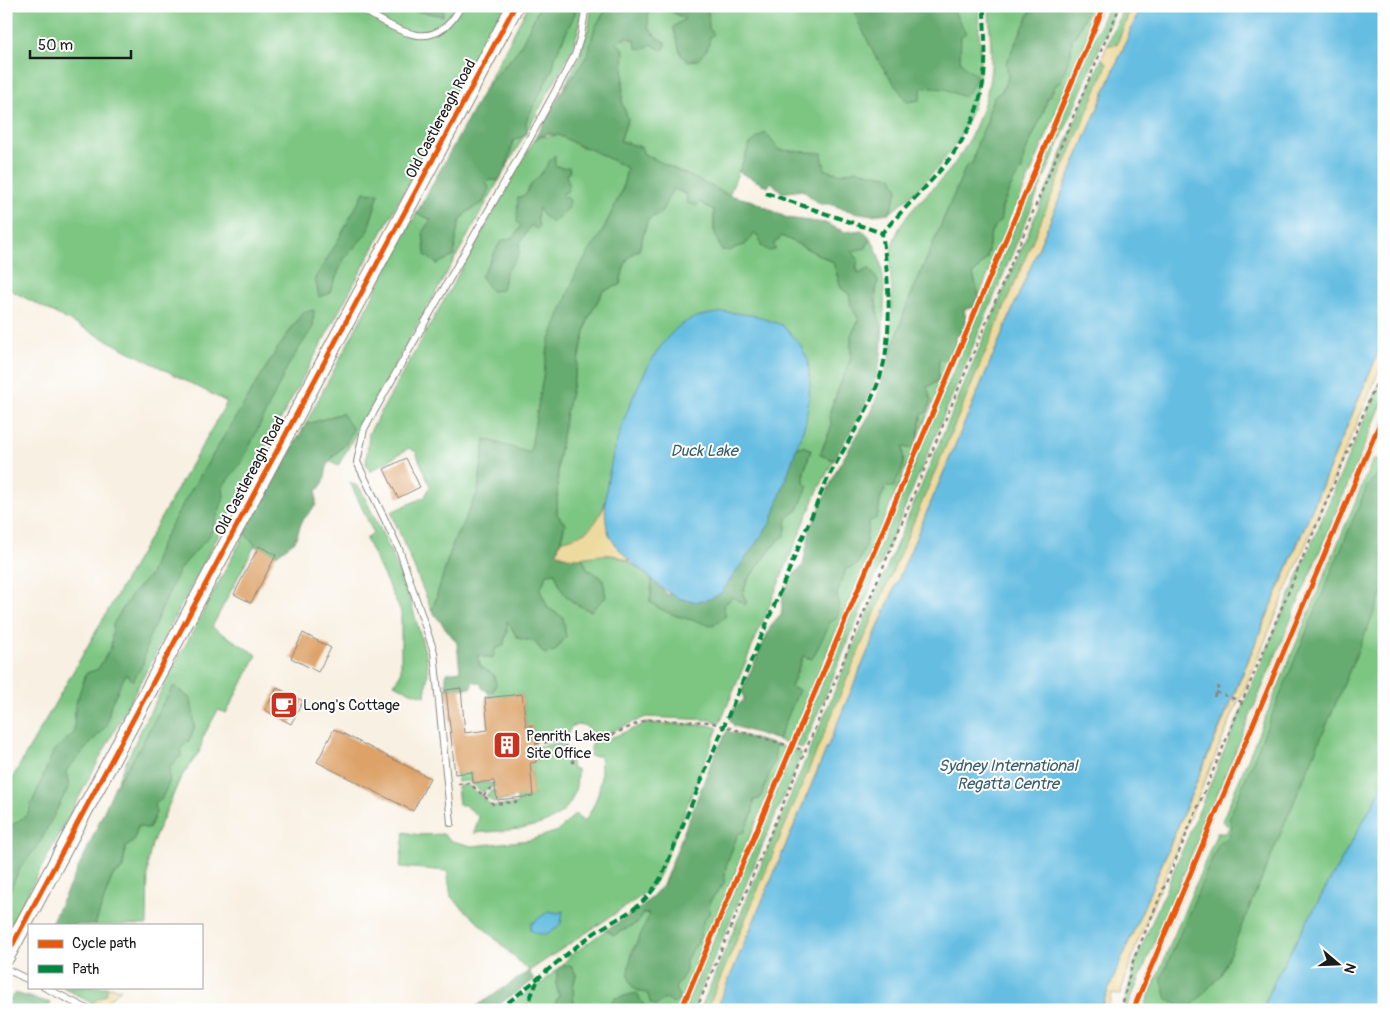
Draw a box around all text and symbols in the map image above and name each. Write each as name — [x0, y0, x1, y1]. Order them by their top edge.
scale bar — [30, 28, 131, 60]
text: 50 m — [38, 36, 73, 55]
street label: Old Castlereagh Road — [402, 56, 480, 182]
street label: Old Castlereagh Road — [211, 413, 289, 539]
water label: Duck Lake — [670, 441, 740, 461]
cafe icon: Long's Cottage — [269, 690, 299, 720]
place label: Long's Cottage — [303, 696, 400, 715]
place label: Penrith Lakes Site Office — [526, 727, 610, 763]
building icon: Penrith Lakes Site Office — [492, 730, 522, 760]
water label: Sydney International Regatta Centre — [939, 756, 1080, 794]
legend — [28, 924, 202, 988]
text: Cycle path — [72, 934, 136, 953]
north arrow — [1312, 938, 1362, 988]
text: Path — [72, 960, 99, 979]
text: N — [1340, 961, 1359, 975]

